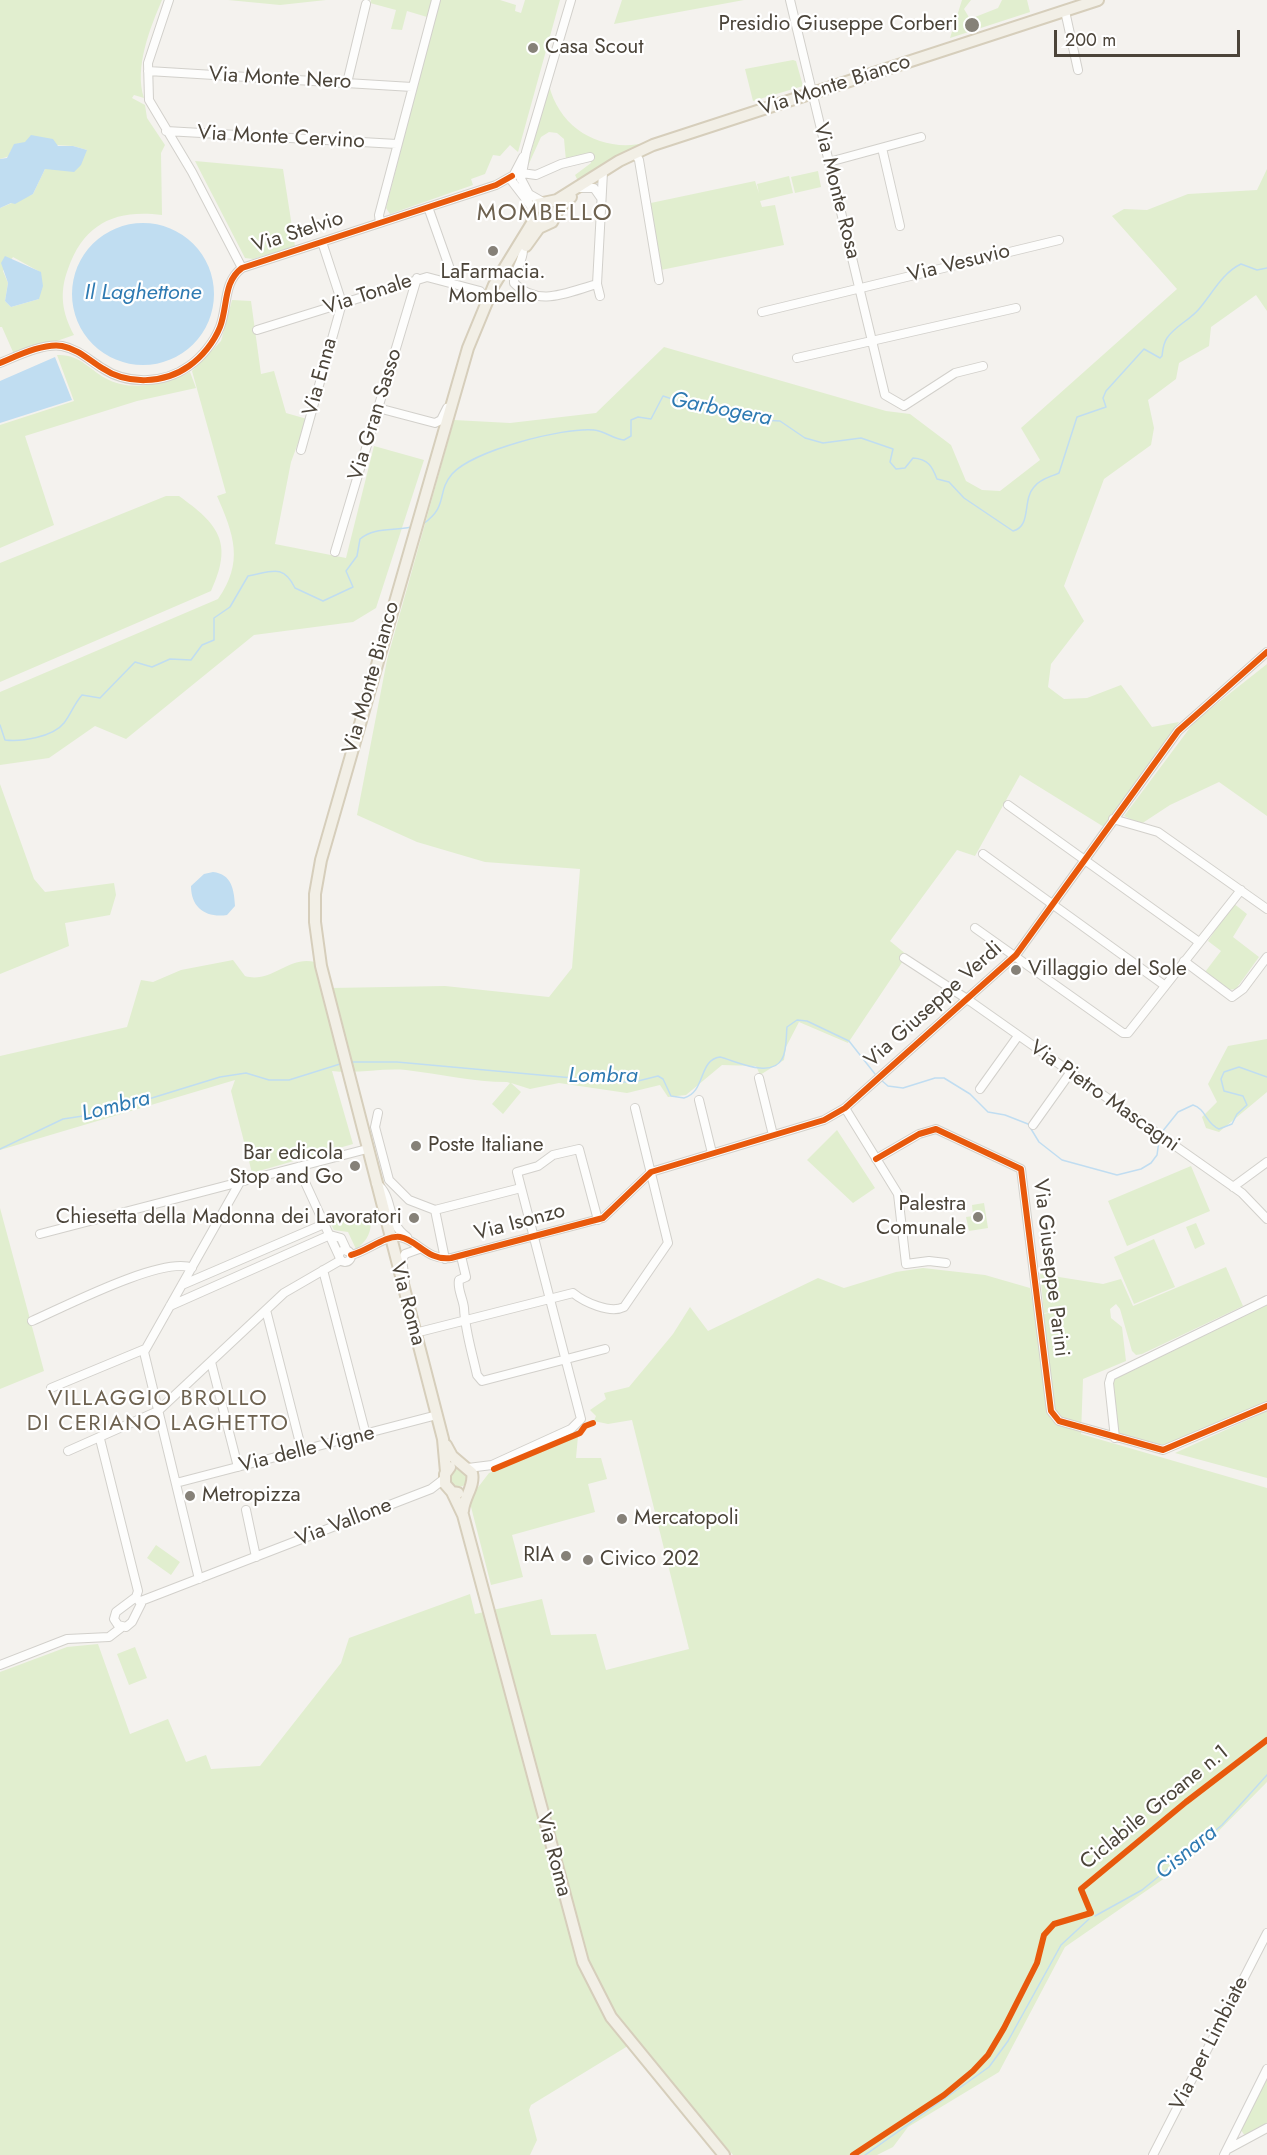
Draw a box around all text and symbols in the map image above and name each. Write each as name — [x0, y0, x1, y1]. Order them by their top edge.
place label: Presidio Giuseppe Corberi — [718, 12, 958, 38]
marker: Presidio Giuseppe Corberi — [963, 16, 981, 34]
scale bar — [1057, 18, 1243, 56]
text: 200 m — [1065, 27, 1116, 53]
place label: Casa Scout — [545, 35, 643, 61]
marker: Casa Scout — [526, 41, 540, 55]
street label: Via Monte Bianco — [756, 50, 914, 122]
street label: Via Monte Nero — [208, 63, 352, 95]
street label: Via Monte Rosa — [807, 120, 865, 262]
street label: Via Monte Cervino — [197, 121, 365, 155]
district label: MOMBELLO — [477, 200, 613, 228]
street label: Via Stelvio — [249, 206, 347, 260]
street label: Via Vesuvio — [905, 239, 1013, 289]
marker: LaFarmacia. Mombello — [486, 244, 500, 258]
place label: LaFarmacia. Mombello — [440, 260, 546, 310]
street label: Via Tonale — [321, 269, 415, 321]
water label: Il Laghettone — [84, 281, 202, 307]
street label: Via Enna — [299, 335, 343, 419]
street label: Via Gran Sasso — [344, 346, 408, 484]
water label: Garbogera — [668, 387, 774, 433]
street label: Via Monte Bianco — [338, 599, 406, 757]
street label: Via Giuseppe Verdi — [860, 937, 1008, 1073]
place label: Villaggio del Sole — [1028, 957, 1187, 983]
marker: Villaggio del Sole — [1009, 963, 1023, 977]
street label: Via Pietro Mascagni — [1024, 1036, 1184, 1158]
water label: Lombra — [568, 1064, 638, 1090]
water label: Lombra — [79, 1086, 153, 1128]
place label: Poste Italiane — [428, 1133, 543, 1159]
marker: Poste Italiane — [409, 1139, 423, 1153]
place label: Bar edicola Stop and Go — [230, 1141, 343, 1191]
marker: Bar edicola Stop and Go — [348, 1159, 362, 1173]
street label: Via Giuseppe Parini — [1027, 1178, 1073, 1358]
place label: Palestra Comunale — [876, 1192, 966, 1242]
street label: Via Isonzo — [472, 1199, 568, 1247]
place label: Chiesetta della Madonna dei Lavoratori — [56, 1205, 402, 1231]
marker: Palestra Comunale — [971, 1210, 985, 1224]
marker: Chiesetta della Madonna dei Lavoratori — [407, 1211, 421, 1225]
street label: Via Roma — [384, 1259, 430, 1349]
district label: VILLAGGIO BROLLO DI CERIANO LAGHETTO — [27, 1387, 289, 1438]
street label: Via delle Vigne — [237, 1421, 377, 1479]
place label: Metropizza — [202, 1483, 301, 1509]
marker: Metropizza — [183, 1489, 197, 1503]
street label: Via Vallone — [293, 1493, 395, 1553]
place label: Mercatopoli — [634, 1506, 739, 1532]
marker: Mercatopoli — [615, 1512, 629, 1526]
place label: RIA — [523, 1543, 554, 1569]
place label: Civico 202 — [600, 1547, 699, 1573]
marker: RIA — [559, 1549, 573, 1563]
marker: Civico 202 — [581, 1553, 595, 1567]
street label: Ciclabile Groane n.1 — [1076, 1740, 1234, 1876]
street label: Via Roma — [530, 1810, 576, 1900]
water label: Cisnara — [1151, 1820, 1223, 1886]
street label: Via per Limbiate — [1165, 1973, 1255, 2115]

